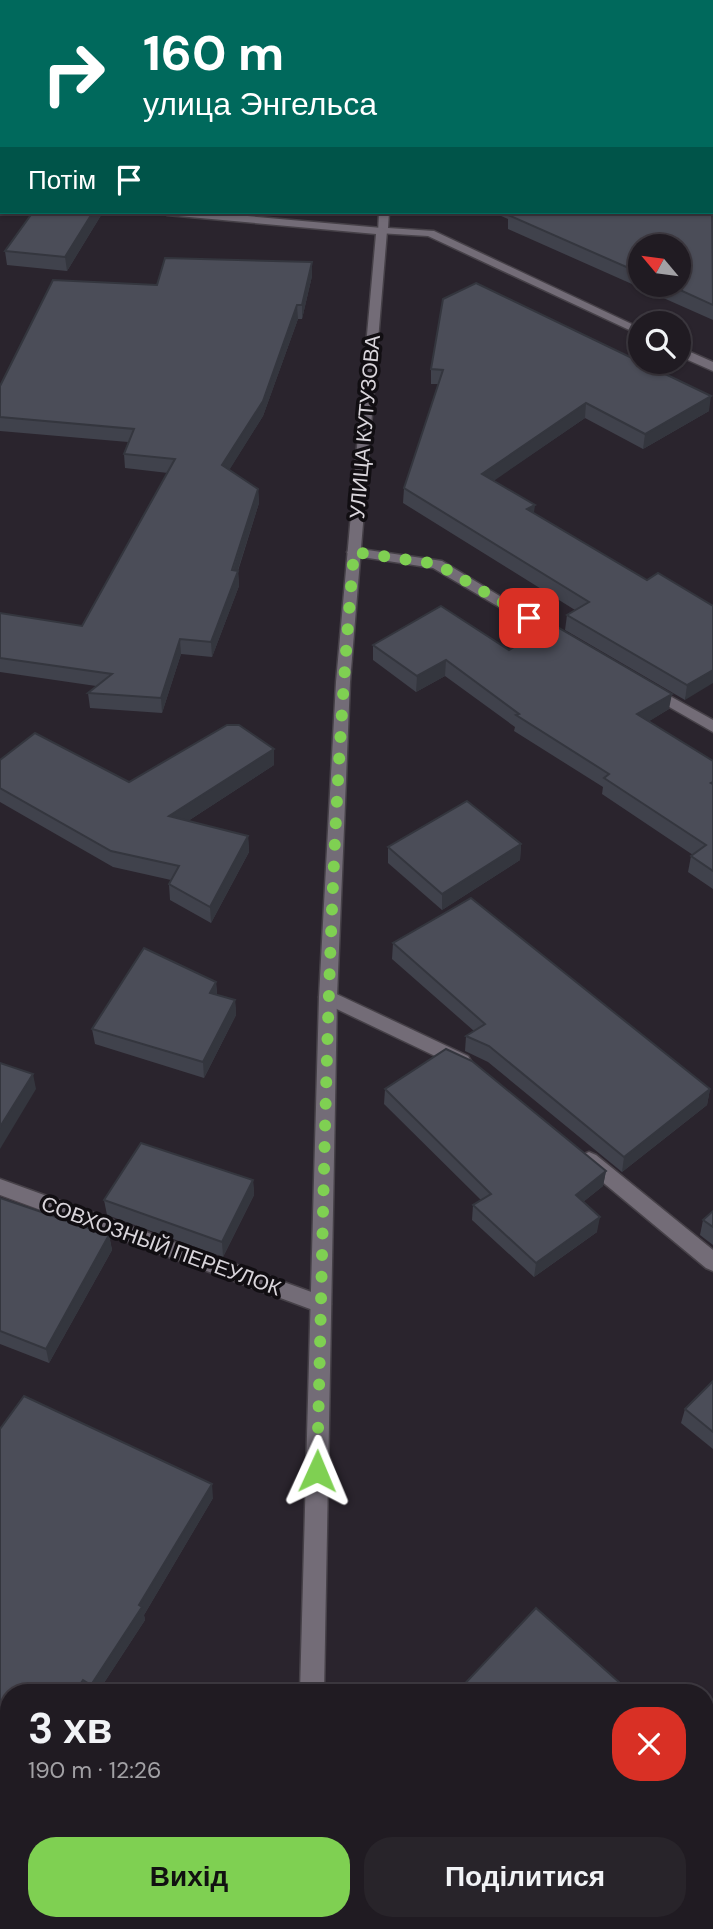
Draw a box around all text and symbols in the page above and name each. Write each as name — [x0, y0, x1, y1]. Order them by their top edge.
text: 160 m — [143, 21, 284, 85]
icon: right — [28, 28, 119, 119]
text: улица Энгельса — [143, 83, 377, 125]
icon: arrive — [110, 161, 148, 199]
text: Потім — [28, 163, 96, 197]
north arrow — [628, 234, 691, 298]
map controls — [628, 234, 691, 374]
button: search — [628, 311, 691, 374]
street label: УЛИЦА КУТУЗОВА — [343, 334, 387, 520]
pin — [499, 588, 559, 648]
icon: arrive — [510, 599, 548, 637]
street label: СОВХОЗНЫЙ ПЕРЕУЛОК — [37, 1190, 285, 1303]
position arrow — [280, 1434, 354, 1508]
text: 3 хв — [28, 1701, 112, 1756]
button: close — [612, 1707, 686, 1781]
text: 190 m · 12:26 — [28, 1755, 162, 1785]
button: Вихід — [28, 1837, 350, 1917]
button: Поділитися — [364, 1837, 686, 1917]

